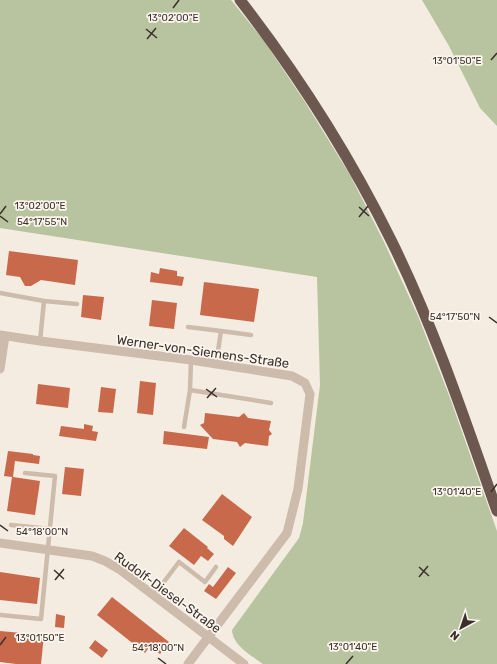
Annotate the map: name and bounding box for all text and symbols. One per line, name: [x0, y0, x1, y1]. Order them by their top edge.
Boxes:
text: 13°02'00"E: [147, 12, 199, 24]
text: 13°01'50"E: [432, 55, 482, 67]
text: 13°02'00"E: [14, 200, 66, 212]
text: 54°17'55"N: [17, 216, 67, 228]
text: 54°17'50"N: [430, 311, 480, 323]
street label: Werner-von-Siemens-Straße: [116, 332, 290, 371]
text: 13°01'40"E: [433, 486, 481, 498]
text: 54°18'00"N: [16, 526, 68, 538]
street label: Rudolf-Diesel-Straße: [111, 549, 224, 636]
north arrow: [441, 608, 481, 648]
text: N: [448, 628, 462, 643]
text: 13°01'50"E: [15, 632, 65, 644]
text: 13°01'40"E: [329, 641, 377, 653]
text: 54°18'00"N: [132, 642, 184, 654]

